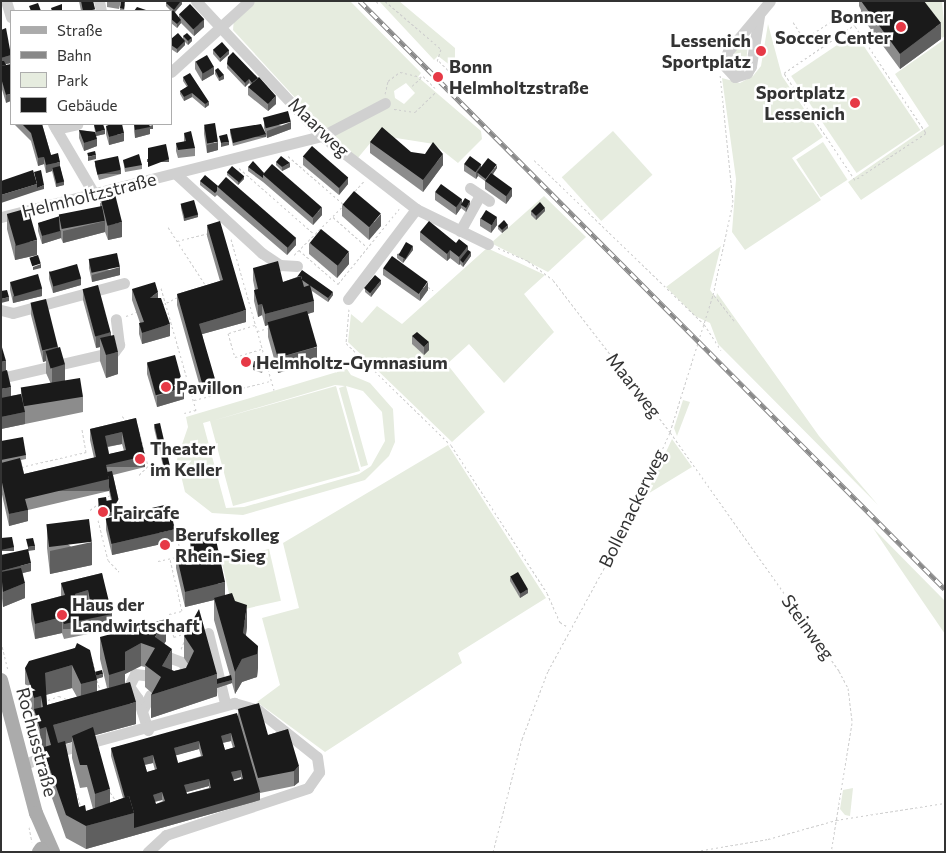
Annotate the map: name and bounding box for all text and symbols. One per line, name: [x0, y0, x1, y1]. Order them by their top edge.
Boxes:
place label: Bonner Soccer Center: [775, 6, 891, 48]
legend: [10, 10, 172, 125]
text: Straße: [57, 21, 103, 39]
marker: Bonner Soccer Center: [895, 21, 907, 33]
place label: Lessenich Sportplatz: [662, 30, 751, 72]
marker: Lessenich Sportplatz: [755, 45, 767, 57]
text: Bahn: [57, 46, 92, 64]
place label: Bonn Helmholtzstraße: [449, 56, 589, 98]
marker: Bonn Helmholtzstraße: [431, 70, 445, 84]
text: Park: [57, 71, 88, 89]
place label: Sportplatz Lessenich: [756, 82, 845, 125]
street label: Maarweg: [284, 93, 354, 161]
text: Gebäude: [57, 96, 118, 114]
marker: Sportplatz Lessenich: [849, 97, 861, 109]
street label: Helmholtzstraße: [20, 168, 158, 222]
street label: Maarweg: [602, 348, 666, 422]
place label: Helmholtz-Gymnasium: [256, 351, 448, 373]
marker: Helmholtz-Gymnasium: [240, 356, 252, 368]
place label: Pavillon: [176, 376, 243, 398]
marker: Pavillon: [160, 381, 172, 393]
place label: Theater im Keller: [150, 438, 222, 480]
street label: Bollenackerweg: [594, 445, 670, 571]
marker: Theater im Keller: [134, 453, 146, 465]
place label: Faircafe: [113, 501, 179, 523]
marker: Faircafe: [97, 506, 109, 518]
place label: Berufskolleg Rhein-Sieg: [175, 524, 280, 566]
marker: Berufskolleg Rhein-Sieg: [159, 539, 171, 551]
street label: Steinweg: [777, 590, 839, 664]
place label: Haus der Landwirtschaft: [72, 594, 200, 636]
marker: Haus der Landwirtschaft: [56, 609, 68, 621]
street label: Rochusstraße: [12, 685, 62, 799]

